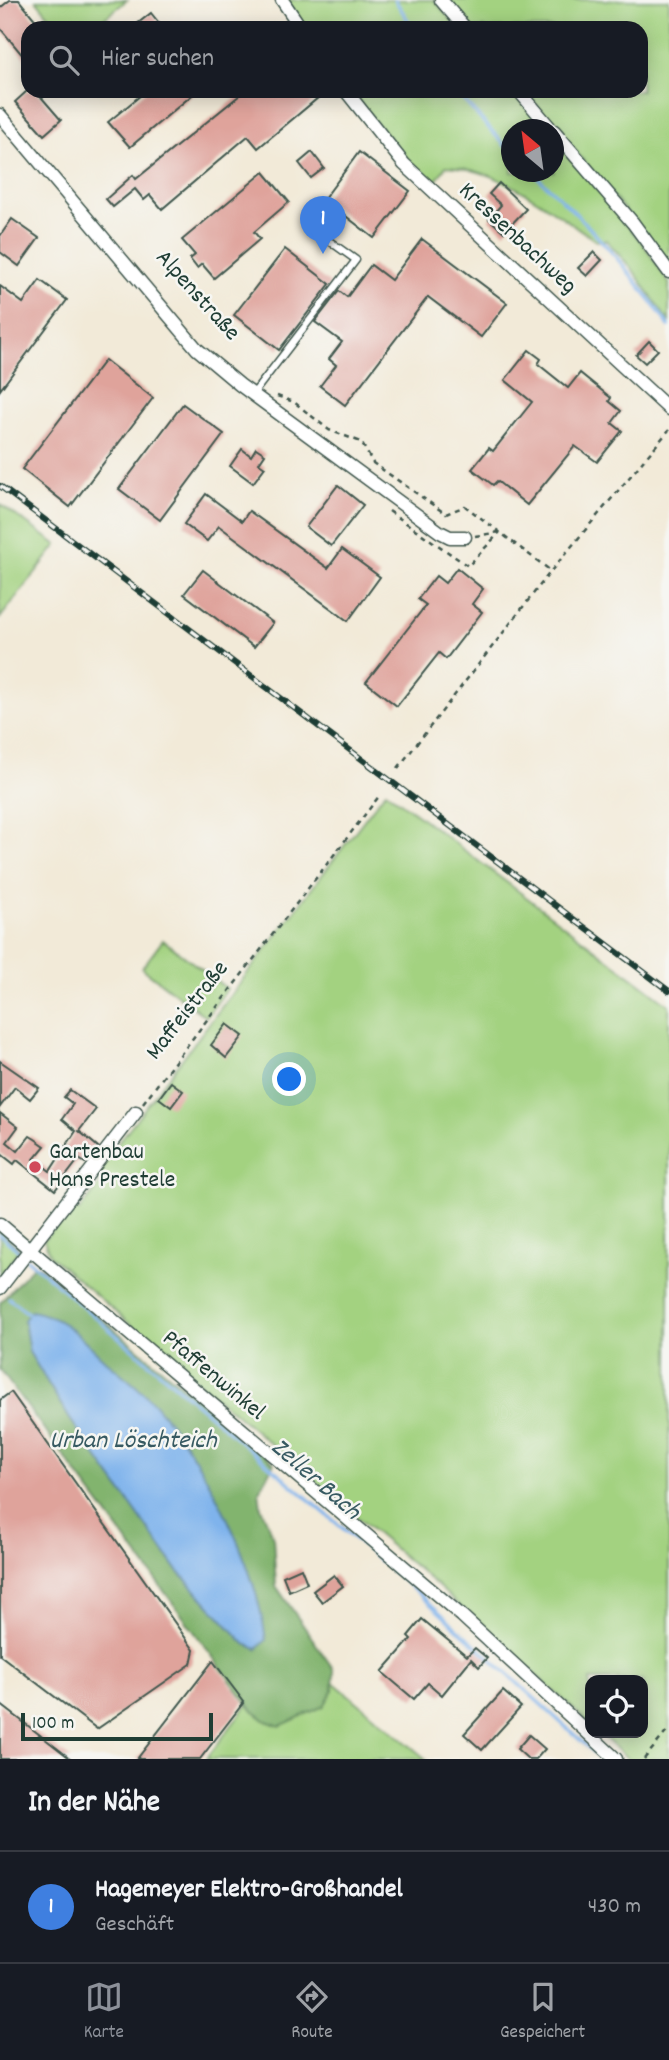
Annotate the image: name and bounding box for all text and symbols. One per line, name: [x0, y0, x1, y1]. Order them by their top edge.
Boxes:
search box: [21, 21, 648, 98]
icon: search: [45, 41, 83, 79]
text: Hier suchen: [101, 41, 214, 78]
north arrow: [501, 119, 564, 182]
street label: Kressenbachweg: [450, 175, 584, 303]
pin: 1: [300, 196, 346, 254]
street label: Alpenstraße: [147, 243, 247, 349]
street label: Maffeistraße: [138, 954, 238, 1068]
your location: [272, 1062, 306, 1096]
place label: Gartenbau Hans Prestele: [49, 1136, 175, 1198]
marker: Gartenbau Hans Prestele: [27, 1159, 43, 1175]
street label: Pfaffenwinkel: [154, 1323, 272, 1430]
water label: Urban Löschteich: [49, 1423, 218, 1460]
water label: Zeller Bach: [262, 1430, 369, 1530]
map controls: [585, 1675, 648, 1738]
button: locate: [585, 1675, 648, 1738]
scale bar: [21, 1710, 214, 1742]
text: 100 m: [32, 1711, 74, 1738]
text: In der Nähe: [28, 1783, 160, 1826]
text: Hagemeyer Elektro-Großhandel: [95, 1872, 403, 1909]
text: 1: [48, 1891, 54, 1924]
text: 430 m: [588, 1891, 641, 1924]
text: Geschäft: [95, 1909, 174, 1942]
tab: Karte: [84, 1978, 124, 2047]
tab: Route: [291, 1978, 333, 2047]
tab: Gespeichert: [500, 1978, 585, 2047]

